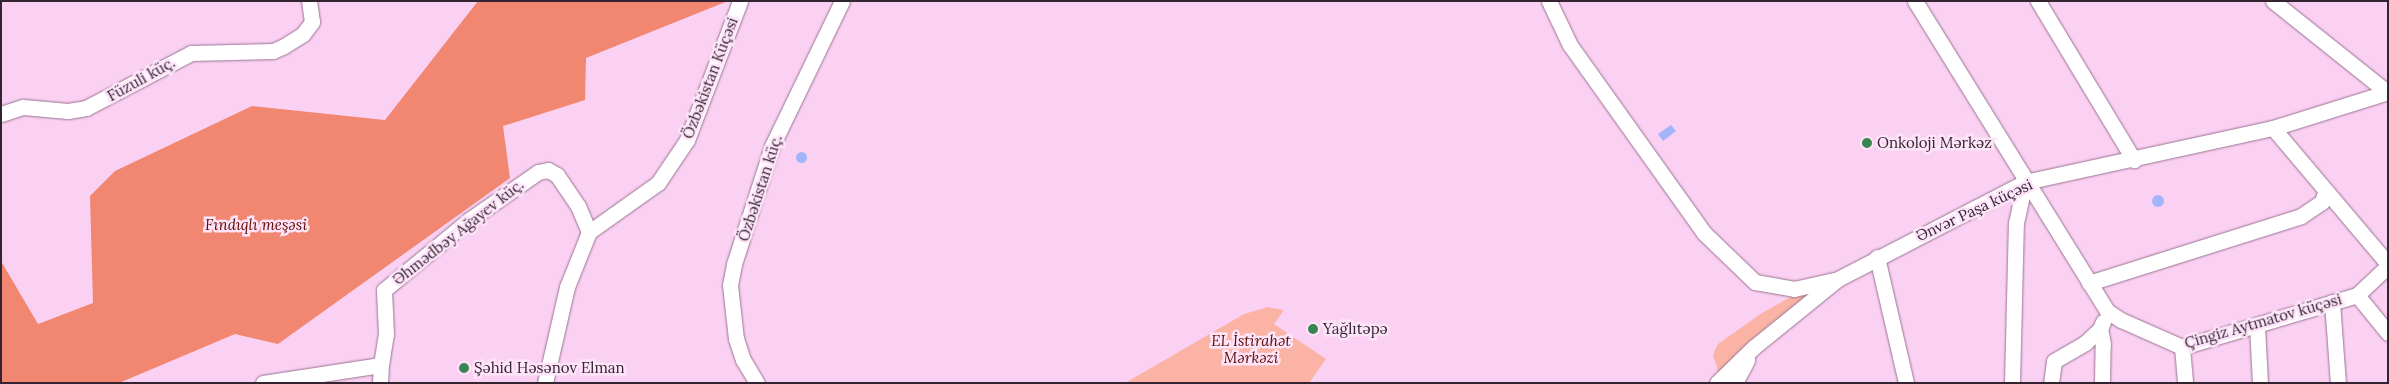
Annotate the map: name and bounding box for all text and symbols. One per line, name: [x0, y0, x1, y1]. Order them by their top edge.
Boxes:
street label: Özbəkistan Küçəsi: [679, 15, 741, 141]
street label: Füzuli küç.: [104, 53, 178, 105]
street label: Özbəkistan küç.: [734, 132, 786, 244]
place label: Onkoloji Mərkəz: [1877, 134, 1992, 152]
marker: Onkoloji Mərkəz: [1861, 137, 1873, 149]
street label: Əhmədbəy Ağayev küç.: [389, 175, 527, 289]
street label: Ənvər Paşa küçəsi: [1913, 175, 2035, 245]
park label: Fındıqlı meşəsi: [205, 216, 307, 234]
street label: Çingiz Aytmatov küçəsi: [2182, 290, 2344, 352]
place label: Yağlıtəpə: [1323, 320, 1388, 338]
marker: Yağlıtəpə: [1307, 323, 1319, 335]
park label: EL İstirahət Mərkəzi: [1211, 331, 1291, 366]
place label: Şəhid Həsənov Elman: [474, 359, 625, 377]
marker: Şəhid Həsənov Elman: [458, 362, 470, 374]

